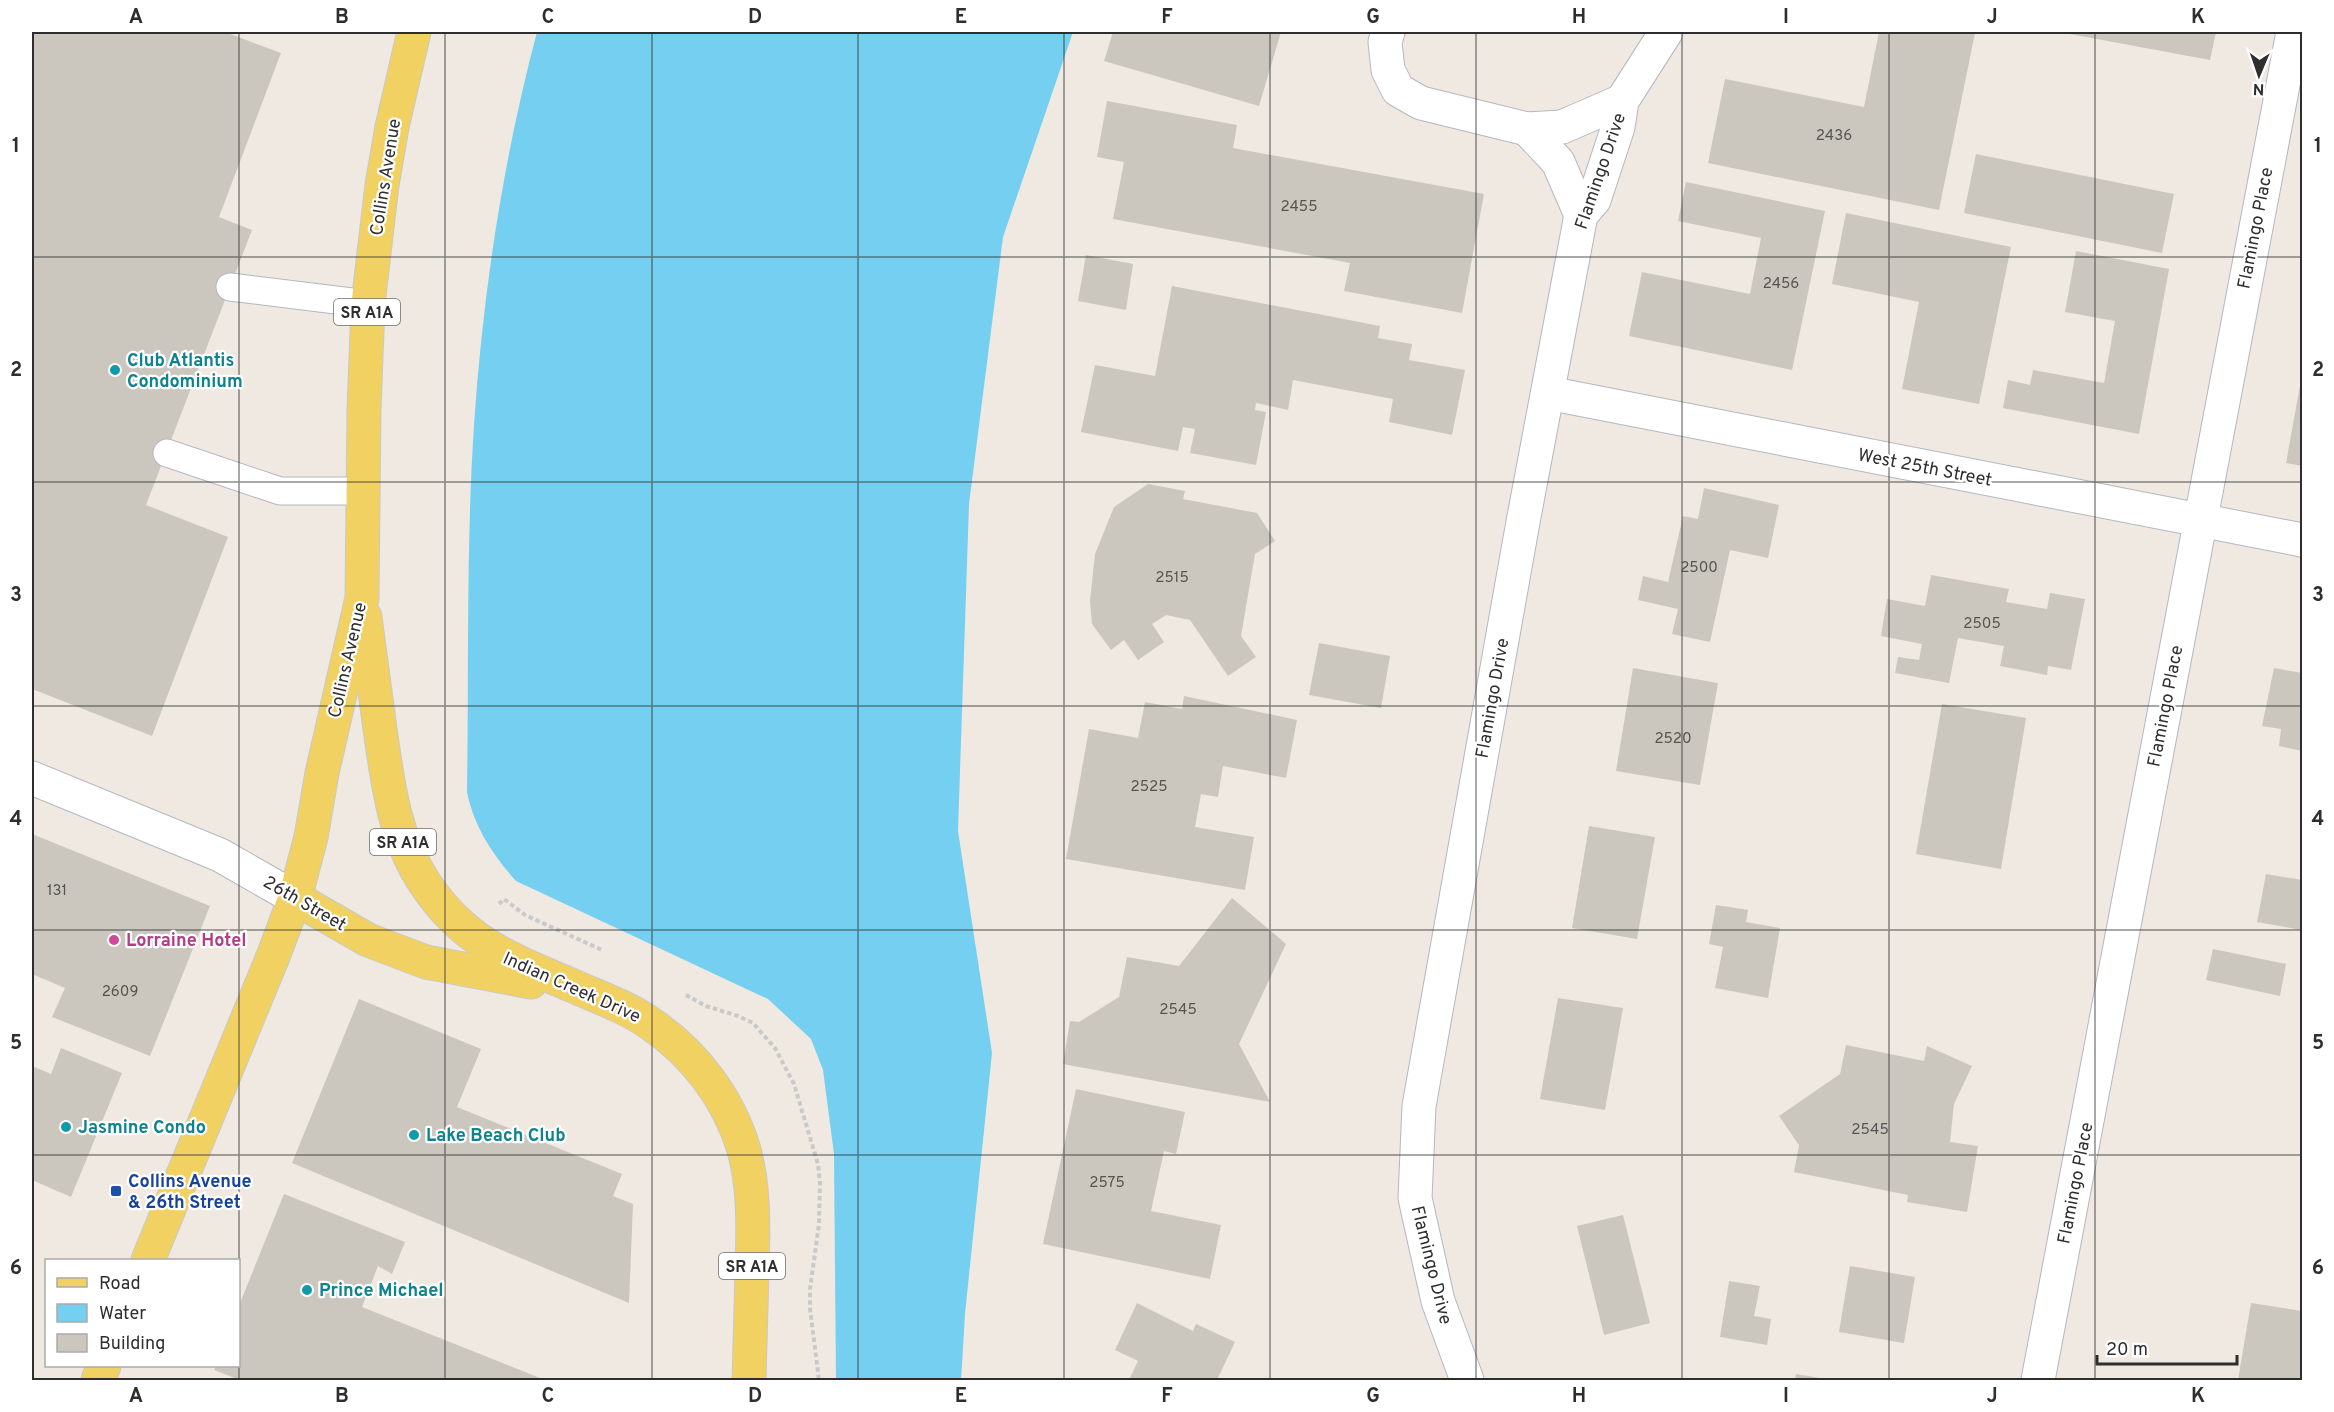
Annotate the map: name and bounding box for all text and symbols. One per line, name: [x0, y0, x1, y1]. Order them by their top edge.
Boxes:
text: A: [129, 5, 143, 31]
text: B: [335, 5, 349, 31]
text: C: [542, 5, 554, 31]
text: D: [748, 5, 762, 31]
text: E: [955, 5, 967, 31]
text: F: [1161, 5, 1173, 31]
text: G: [1366, 5, 1380, 31]
text: H: [1572, 5, 1586, 31]
text: I: [1783, 5, 1789, 31]
text: J: [1986, 5, 1998, 31]
text: K: [2191, 5, 2205, 31]
north arrow: [2229, 45, 2289, 105]
text: N: [2252, 78, 2265, 98]
street label: Flamingo Drive: [1571, 110, 1632, 233]
street label: Collins Avenue: [366, 117, 407, 237]
house number: 2436: [1816, 127, 1852, 146]
text: 1: [12, 134, 20, 160]
text: 1: [2314, 134, 2322, 160]
street label: Flamingo Place: [2233, 165, 2280, 291]
house number: 2455: [1281, 198, 1317, 217]
house number: 2456: [1763, 275, 1799, 294]
road number: SR A1A: [334, 299, 400, 325]
place label: Club Atlantis Condominium: [127, 350, 243, 394]
text: 2: [10, 358, 22, 384]
text: 2: [2312, 358, 2324, 384]
marker: Club Atlantis Condominium: [108, 363, 122, 377]
street label: West 25th Street: [1856, 444, 1994, 493]
house number: 2500: [1680, 559, 1718, 578]
house number: 2515: [1155, 569, 1189, 588]
text: 3: [10, 583, 22, 609]
text: 3: [2312, 583, 2324, 609]
street label: Collins Avenue: [324, 600, 373, 720]
house number: 2505: [1963, 615, 2001, 634]
street label: Flamingo Drive: [1472, 636, 1515, 760]
street label: Flamingo Place: [2143, 643, 2190, 769]
house number: 2520: [1654, 730, 1692, 749]
house number: 2525: [1131, 778, 1167, 797]
text: 4: [10, 807, 22, 833]
text: 4: [2312, 807, 2324, 833]
road number: SR A1A: [370, 829, 436, 855]
street label: 26th Street: [259, 871, 350, 937]
house number: 131: [47, 882, 67, 901]
place label: Lorraine Hotel: [126, 930, 246, 953]
marker: Lorraine Hotel: [107, 933, 121, 947]
street label: Indian Creek Drive: [499, 948, 644, 1029]
house number: 2609: [102, 983, 138, 1002]
house number: 2545: [1159, 1001, 1197, 1020]
text: 5: [10, 1031, 22, 1057]
text: 5: [2312, 1031, 2324, 1057]
place label: Jasmine Condo: [78, 1117, 206, 1140]
marker: Jasmine Condo: [59, 1120, 73, 1134]
street label: Flamingo Place: [2053, 1120, 2100, 1246]
house number: 2545: [1851, 1121, 1889, 1140]
place label: Lake Beach Club: [426, 1125, 566, 1148]
marker: Lake Beach Club: [407, 1128, 421, 1142]
place label: Collins Avenue & 26th Street: [128, 1171, 251, 1215]
house number: 2575: [1089, 1174, 1125, 1193]
marker: Collins Avenue & 26th Street: [109, 1184, 123, 1198]
street label: Flamingo Drive: [1405, 1204, 1456, 1327]
road number: SR A1A: [719, 1253, 785, 1279]
text: 6: [10, 1256, 22, 1282]
text: 6: [2312, 1256, 2324, 1282]
legend: [45, 1259, 240, 1367]
text: Road: [99, 1273, 141, 1296]
place label: Prince Michael: [319, 1280, 443, 1303]
marker: Prince Michael: [300, 1283, 314, 1297]
text: Water: [99, 1303, 146, 1326]
scale bar: [2097, 1328, 2236, 1366]
text: Building: [99, 1333, 165, 1356]
text: 20 m: [2106, 1339, 2148, 1362]
text: A: [129, 1384, 143, 1410]
text: B: [335, 1384, 349, 1410]
text: C: [542, 1384, 554, 1410]
text: D: [748, 1384, 762, 1410]
text: E: [955, 1384, 967, 1410]
text: F: [1161, 1384, 1173, 1410]
text: G: [1366, 1384, 1380, 1410]
text: H: [1572, 1384, 1586, 1410]
text: I: [1783, 1384, 1789, 1410]
text: J: [1986, 1384, 1998, 1410]
text: K: [2191, 1384, 2205, 1410]

